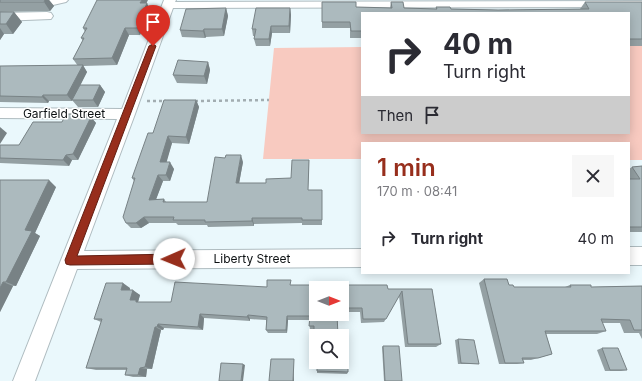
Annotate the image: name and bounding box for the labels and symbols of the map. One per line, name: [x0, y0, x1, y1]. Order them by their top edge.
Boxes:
pin: [136, 5, 170, 46]
street label: Garfield Street: [23, 106, 105, 121]
position arrow: [153, 238, 195, 280]
street label: Liberty Street: [214, 251, 291, 266]
north arrow: [309, 281, 349, 321]

